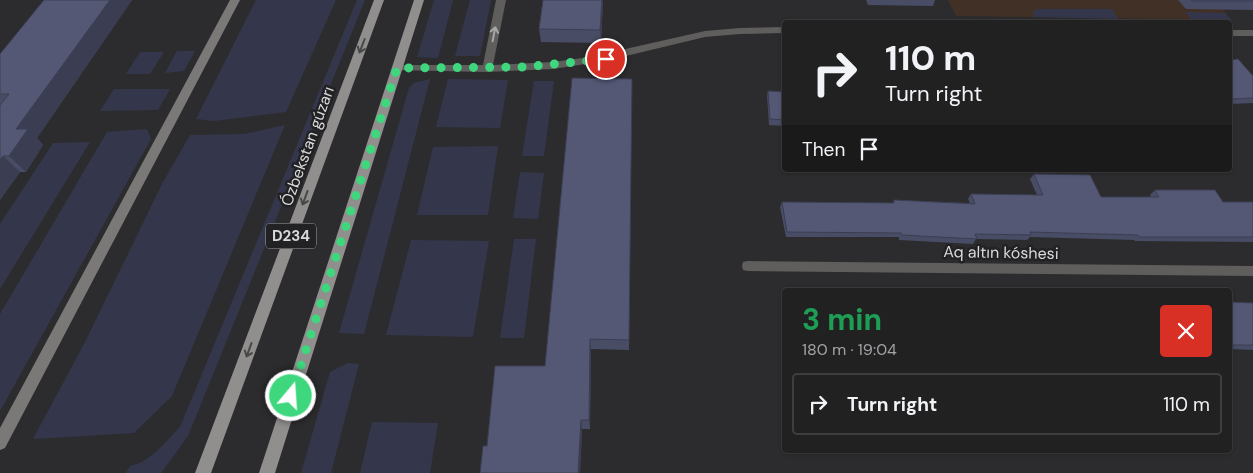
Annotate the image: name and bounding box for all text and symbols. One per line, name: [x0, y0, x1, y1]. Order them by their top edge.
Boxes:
one-way arrow: [490, 26, 499, 42]
text: 110 m: [885, 35, 976, 81]
one-way arrow: [357, 37, 366, 53]
pin: [585, 38, 627, 80]
icon: right: [802, 40, 867, 105]
icon: arrive: [592, 45, 620, 73]
text: Turn right: [885, 79, 982, 108]
street label: Ózbekstan gúzarı: [276, 83, 339, 209]
icon: arrive: [855, 135, 883, 163]
text: Then: [802, 137, 845, 162]
one-way arrow: [300, 190, 309, 205]
road number: D234: [266, 224, 316, 248]
street label: Aq altın kóshesi: [943, 241, 1059, 264]
text: 3 min: [802, 300, 882, 339]
button: close: [1160, 305, 1212, 357]
text: 180 m · 19:04: [802, 339, 897, 360]
one-way arrow: [243, 342, 253, 357]
position arrow: [264, 369, 316, 421]
icon: right: [804, 390, 832, 418]
text: Turn right: [847, 392, 937, 417]
text: 110 m: [1163, 392, 1210, 417]

